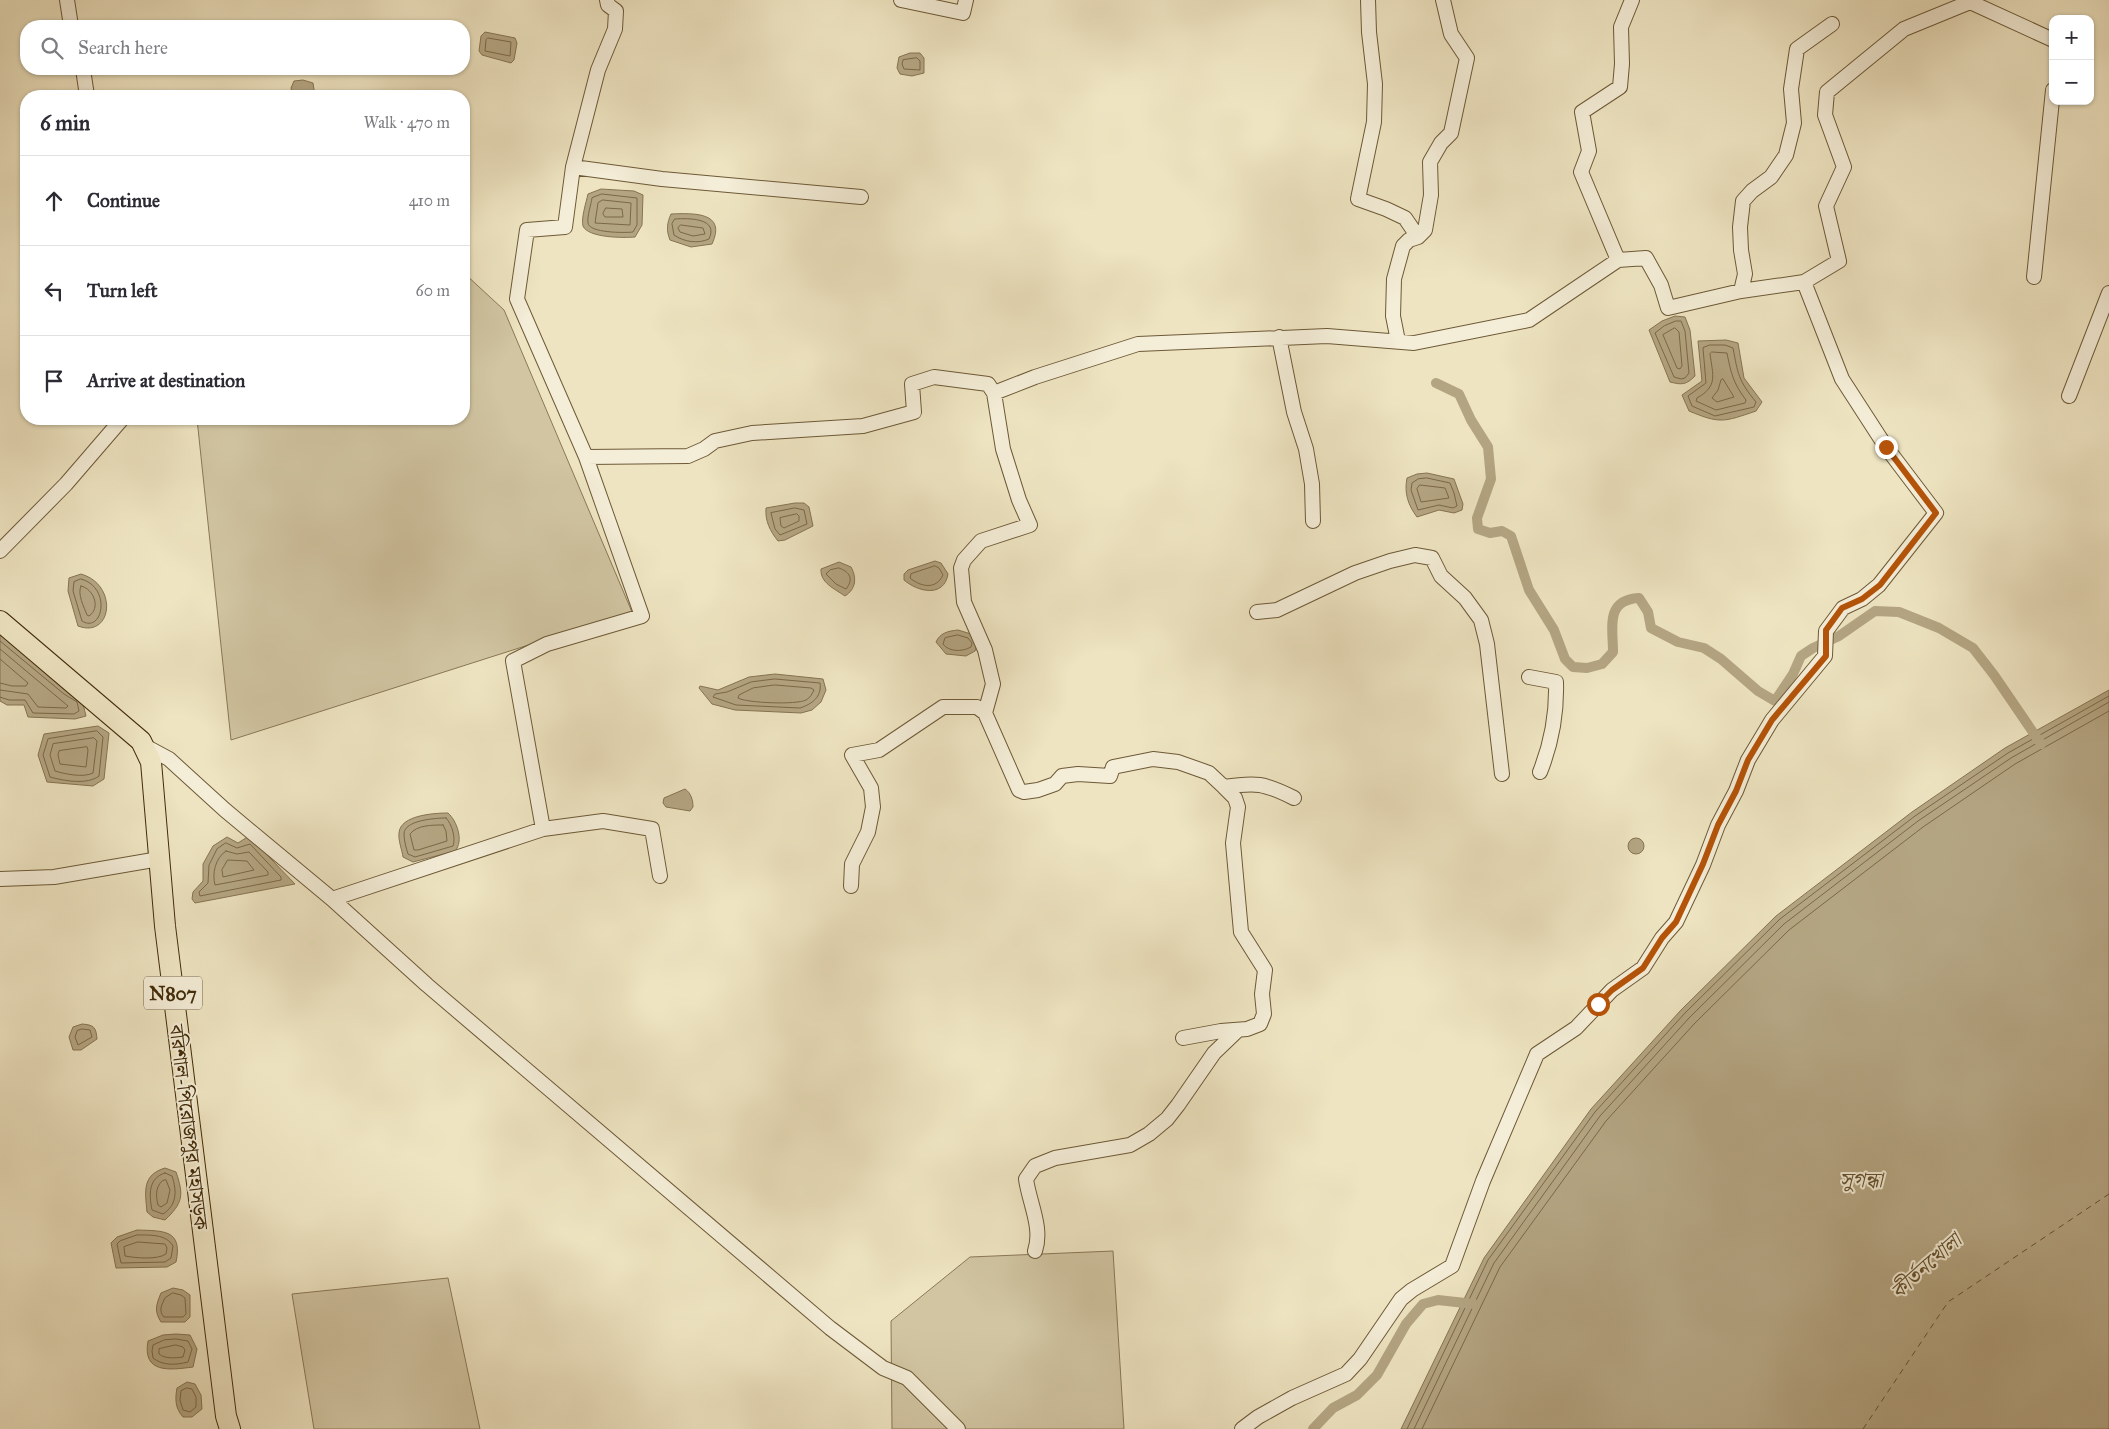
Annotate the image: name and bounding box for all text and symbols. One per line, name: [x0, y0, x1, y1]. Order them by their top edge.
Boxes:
map controls: [2049, 15, 2094, 105]
button: +: [2049, 15, 2094, 60]
search box: [20, 20, 470, 75]
icon: search: [38, 34, 66, 62]
text: Search here: [78, 36, 168, 59]
button: −: [2049, 60, 2094, 105]
text: 6 min: [40, 110, 90, 136]
text: Walk · 470 m: [364, 113, 450, 132]
icon: ahead: [40, 187, 68, 215]
text: Continue: [87, 189, 160, 212]
text: 410 m: [409, 191, 450, 210]
icon: left: [40, 277, 68, 305]
text: Turn left: [87, 279, 157, 302]
text: 60 m: [416, 281, 450, 300]
icon: arrive: [40, 367, 68, 395]
text: Arrive at destination: [87, 369, 245, 392]
route end: [1875, 436, 1898, 459]
road number: N807: [144, 976, 202, 1010]
route start: [1587, 993, 1610, 1016]
street label: বরিশাল-পিরোজপুর মহাসড়ক: [163, 1022, 214, 1232]
water label: সুগন্ধা: [1840, 1167, 1885, 1193]
water label: কীর্তনখোলা: [1885, 1226, 1969, 1304]

